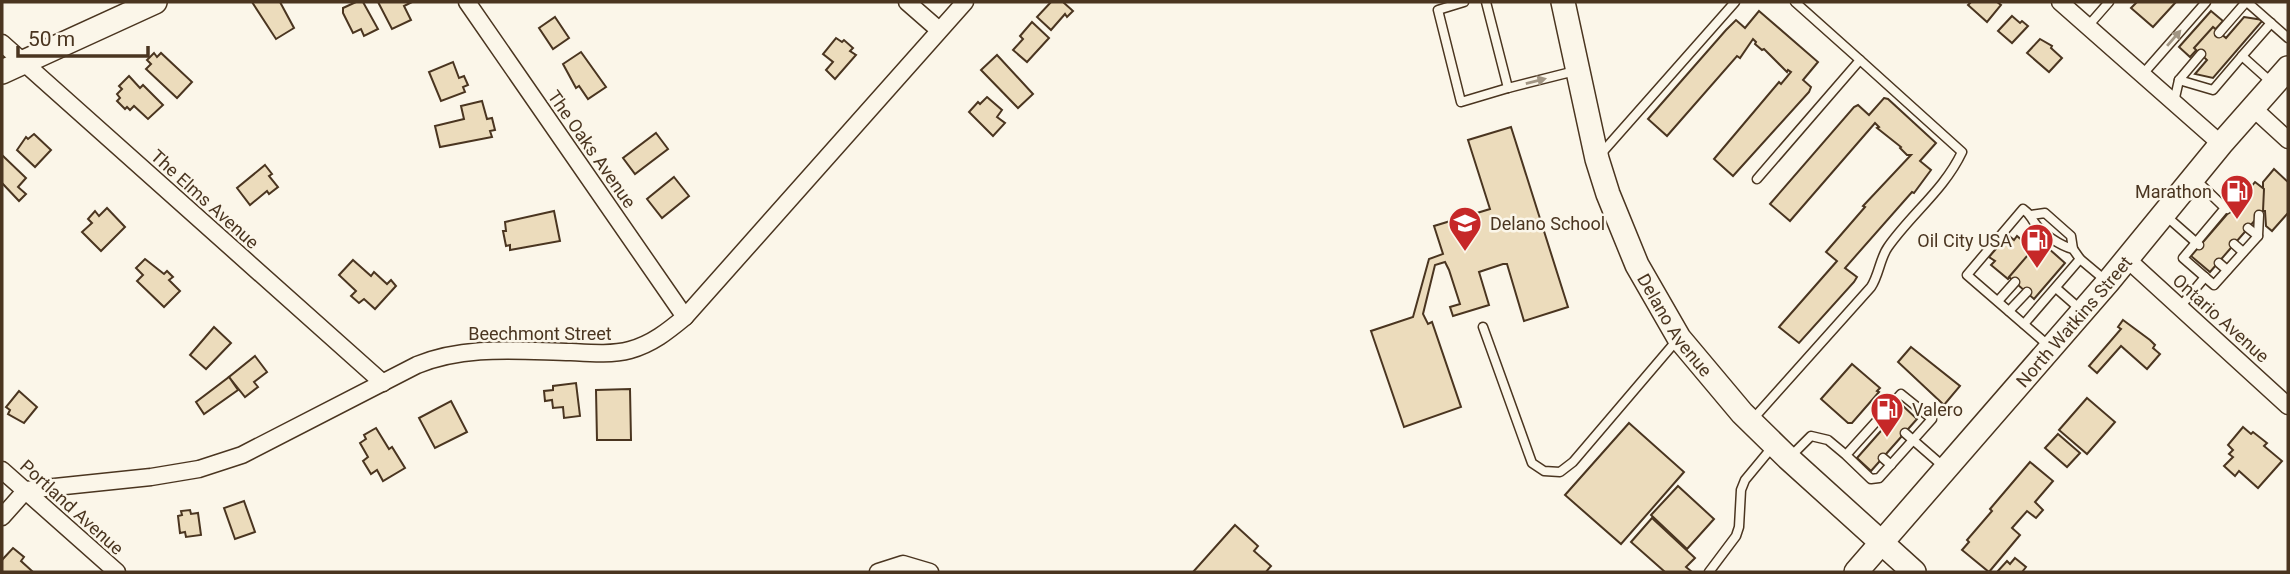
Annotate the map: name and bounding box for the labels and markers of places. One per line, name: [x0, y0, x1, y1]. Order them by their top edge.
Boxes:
fuel station icon: Marathon: [2218, 172, 2256, 221]
place label: Marathon: [2135, 181, 2212, 202]
school or university icon: Delano School: [1446, 204, 1484, 253]
place label: Delano School: [1490, 213, 1605, 234]
fuel station icon: Oil City USA: [2018, 221, 2056, 270]
place label: Oil City USA: [1917, 230, 2012, 251]
fuel station icon: Valero: [1868, 390, 1906, 439]
place label: Valero: [1912, 399, 1963, 420]

